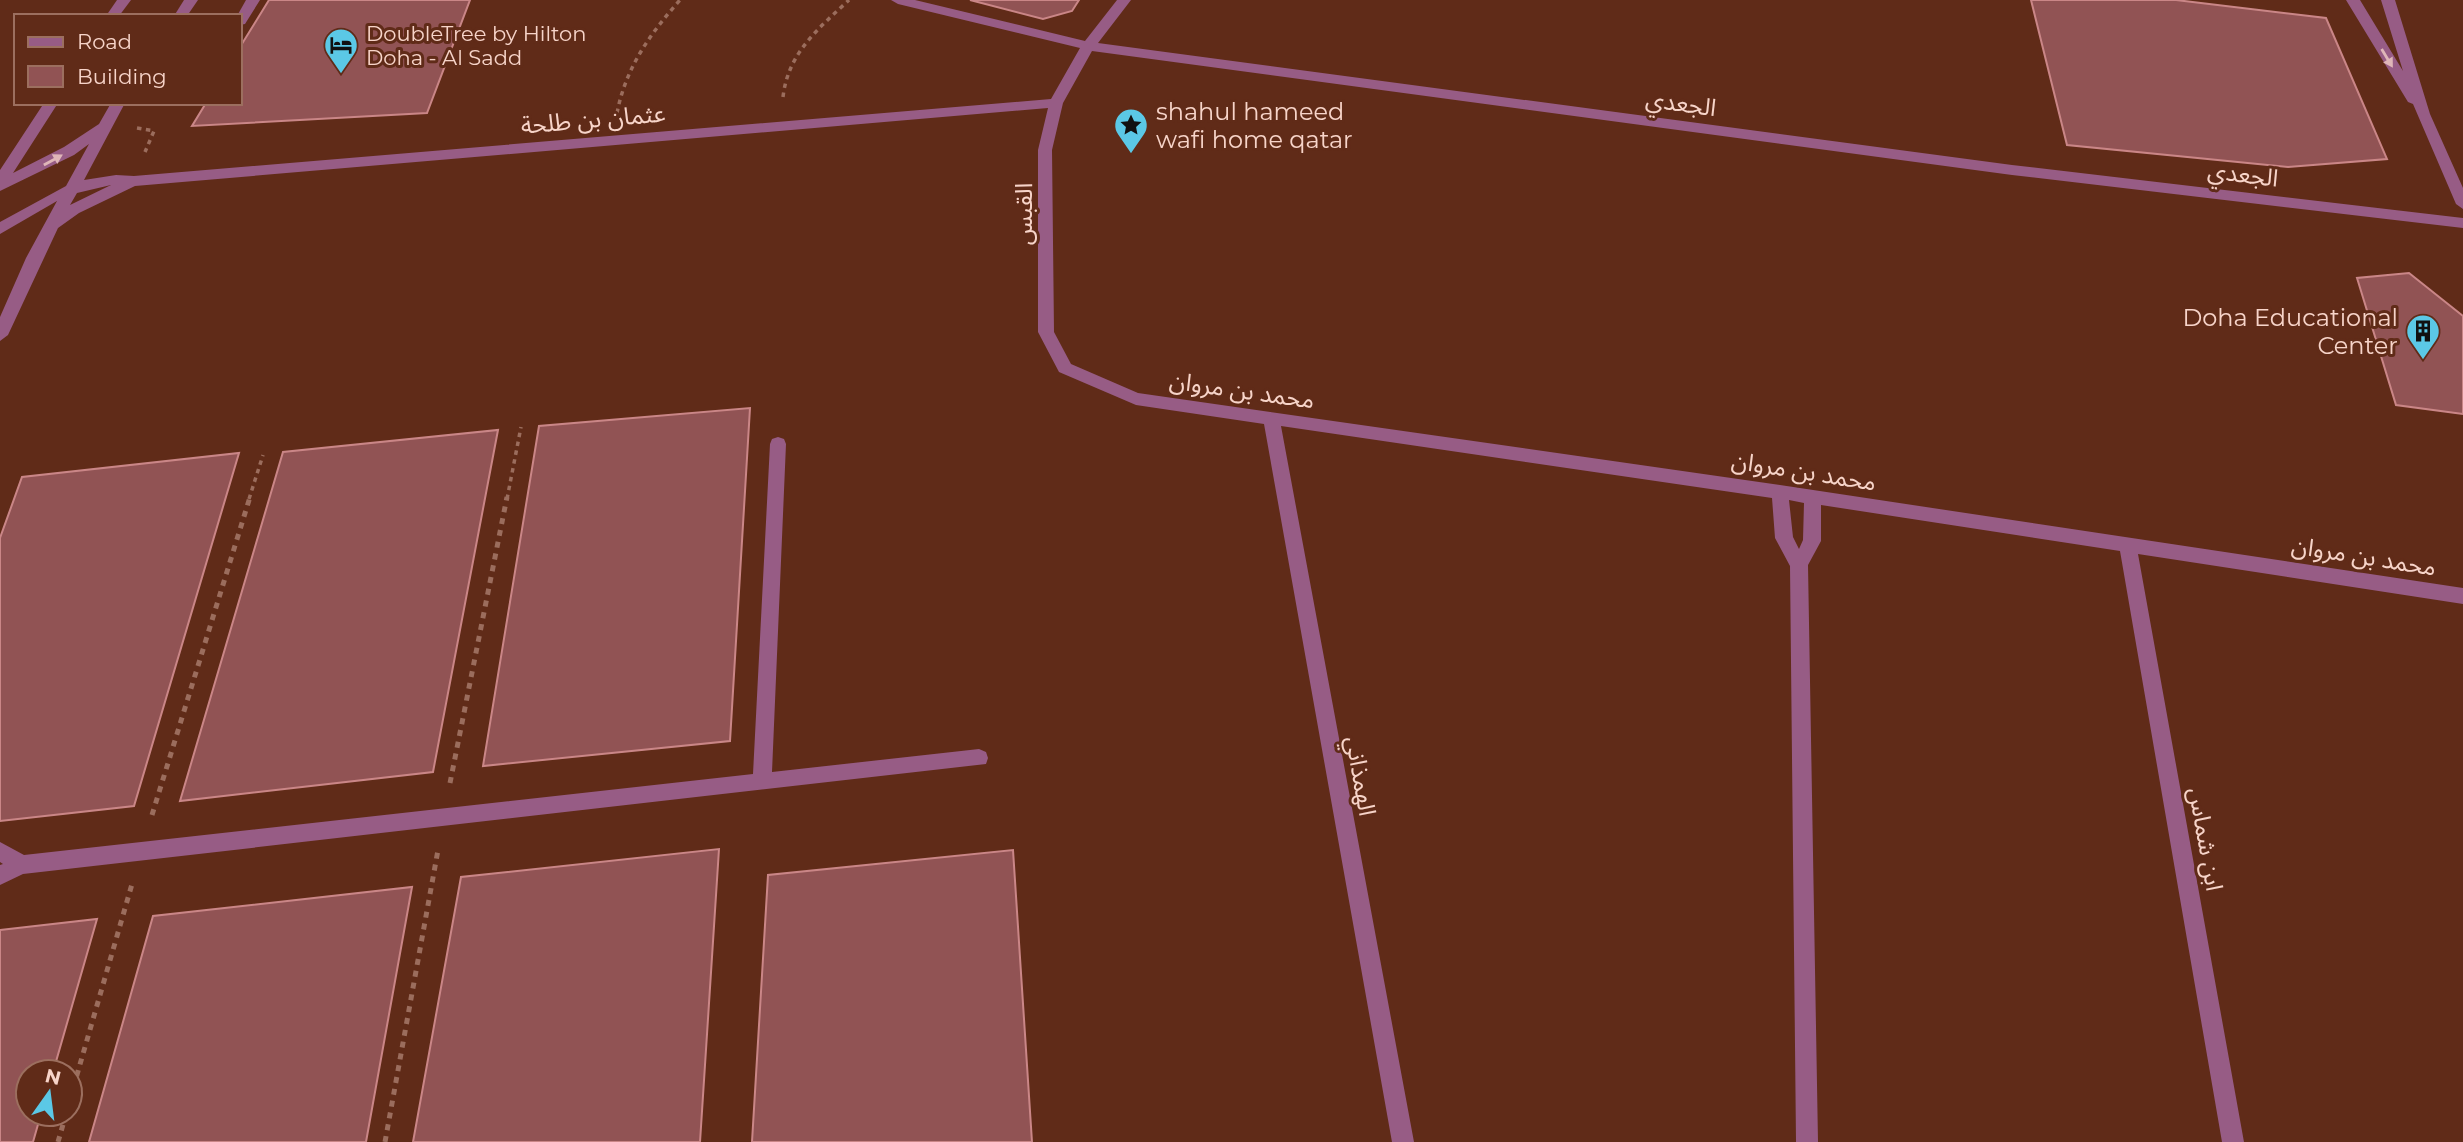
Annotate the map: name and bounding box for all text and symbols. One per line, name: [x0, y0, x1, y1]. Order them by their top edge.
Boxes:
legend: [14, 14, 242, 105]
place label: DoubleTree by Hilton Doha - Al Sadd: [366, 21, 586, 70]
hotel icon: DoubleTree by Hilton Doha - Al Sadd: [322, 26, 360, 75]
text: Road: [77, 29, 132, 54]
one-way arrow: [2381, 48, 2393, 67]
text: Building: [77, 64, 167, 89]
street label: الجعدي: [1643, 84, 1718, 127]
place label: shahul hameed wafi home qatar: [1156, 97, 1353, 154]
street label: عثمان بن طلحة: [519, 98, 667, 140]
place icon: shahul hameed wafi home qatar: [1112, 106, 1150, 155]
one-way arrow: [43, 154, 63, 166]
street label: الجعدي: [2206, 155, 2280, 197]
street label: القبس: [1009, 183, 1038, 245]
place label: Doha Educational Center: [2182, 303, 2398, 360]
building icon: Doha Educational Center: [2404, 312, 2442, 361]
street label: محمد بن مروان: [1168, 365, 1316, 415]
street label: محمد بن مروان: [1730, 445, 1878, 497]
street label: محمد بن مروان: [2290, 530, 2438, 582]
street label: الهمذاني: [1335, 734, 1382, 819]
street label: ابن شماس: [2183, 785, 2229, 893]
north arrow: [14, 1058, 84, 1128]
text: N: [43, 1064, 63, 1090]

